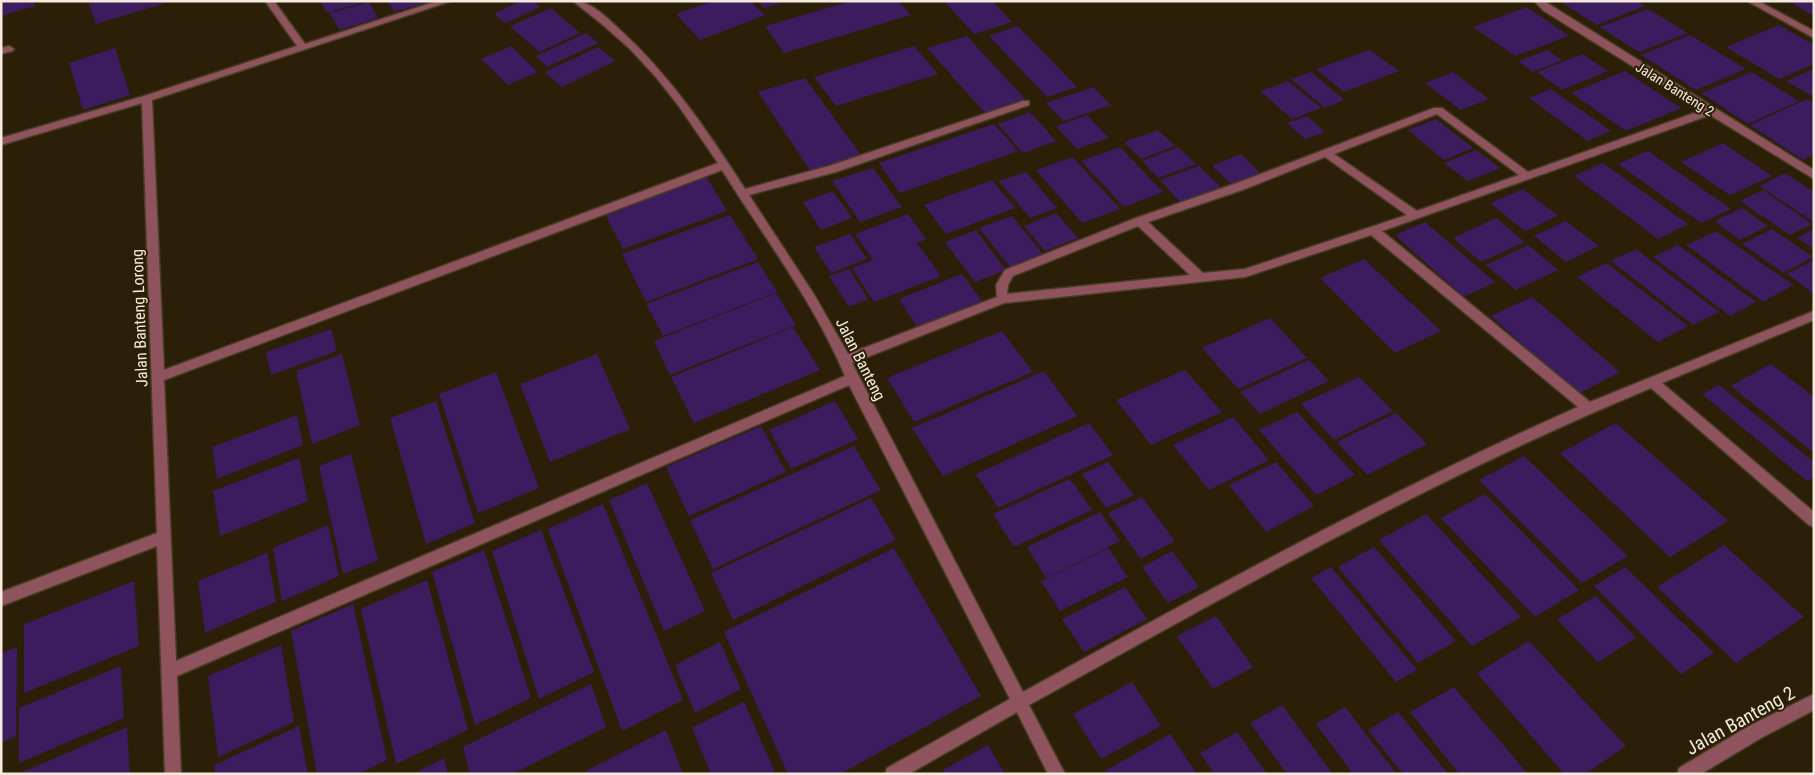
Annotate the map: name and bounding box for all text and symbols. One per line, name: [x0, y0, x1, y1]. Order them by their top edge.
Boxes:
street label: Jalan Banteng 2: [1633, 59, 1717, 119]
street label: Jalan Banteng Lorong: [128, 249, 151, 387]
street label: Jalan Banteng: [832, 315, 889, 404]
street label: Jalan Banteng 2: [1682, 681, 1799, 760]

